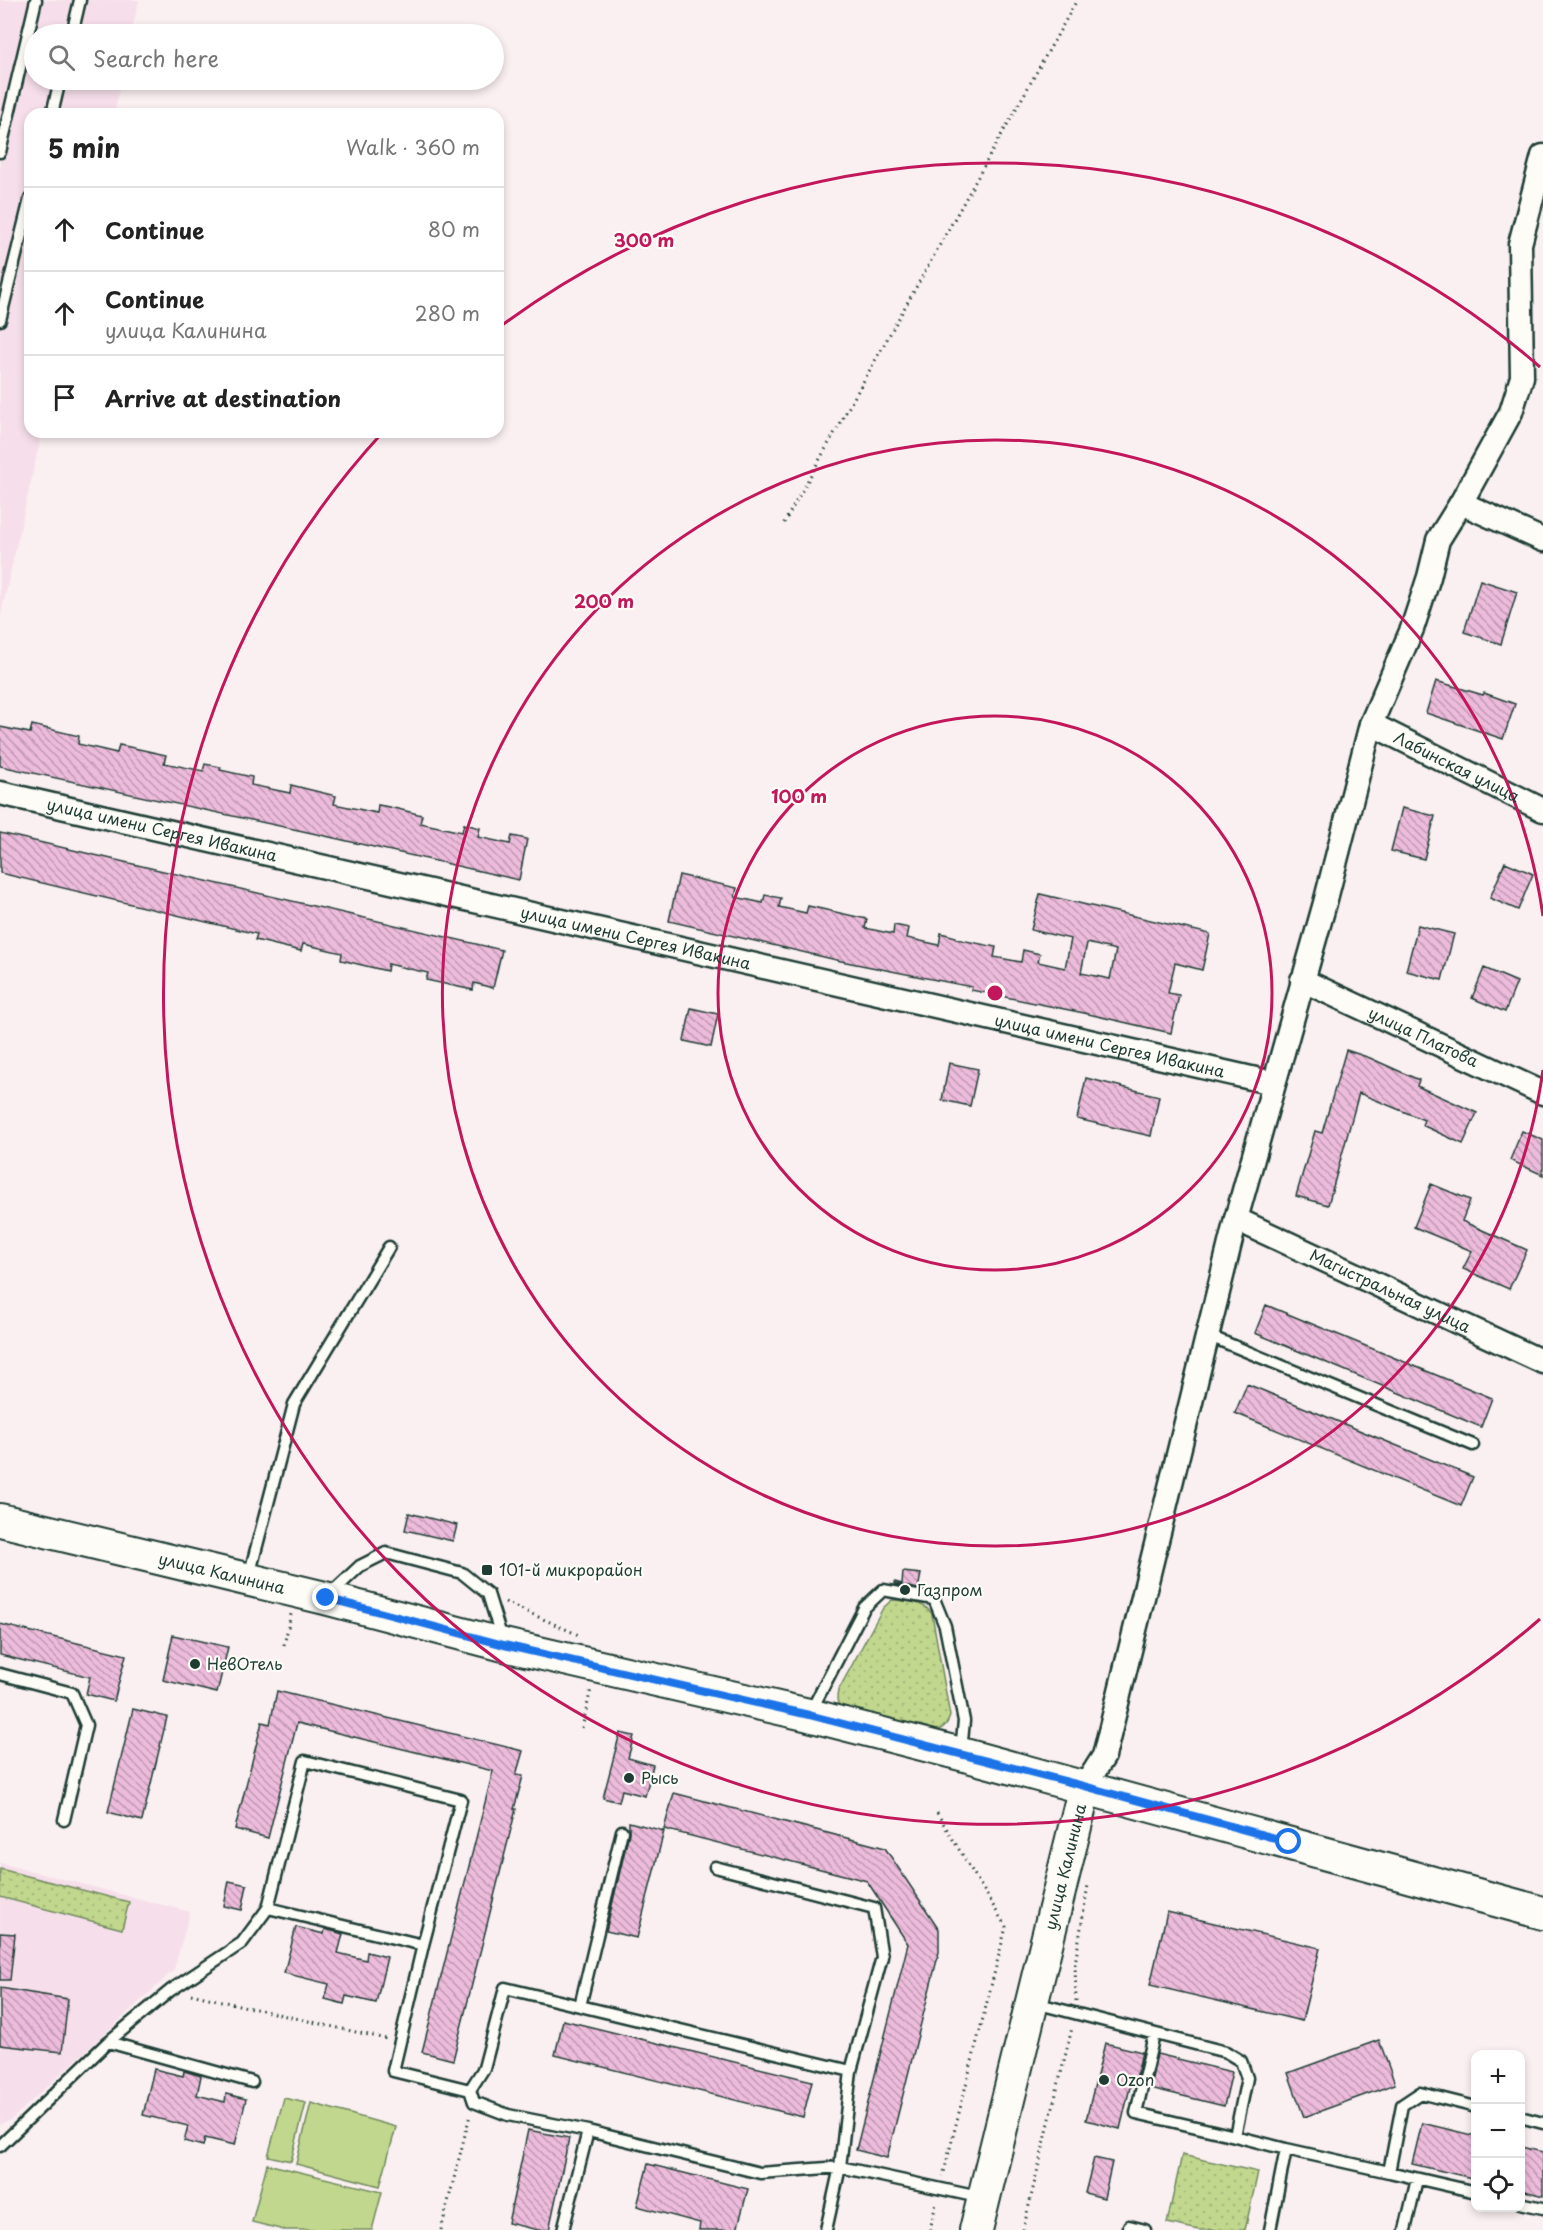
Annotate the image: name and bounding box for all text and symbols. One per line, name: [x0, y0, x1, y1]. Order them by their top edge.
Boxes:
search box: [24, 24, 504, 90]
icon: search: [45, 41, 78, 74]
text: Search here: [93, 41, 219, 74]
text: 5 min: [48, 128, 120, 167]
text: Walk · 360 m: [346, 132, 480, 162]
icon: ahead: [48, 213, 81, 246]
text: Continue: [105, 213, 204, 246]
text: 80 m: [428, 214, 480, 244]
text: 300 m: [614, 226, 674, 253]
text: Continue: [105, 282, 204, 315]
icon: ahead: [48, 297, 81, 330]
text: 280 m: [415, 298, 480, 328]
text: улица Калинина: [105, 315, 267, 345]
icon: arrive: [48, 381, 81, 414]
text: Arrive at destination: [105, 381, 341, 414]
text: 200 m: [574, 587, 634, 614]
street label: Лабинская улица: [1390, 725, 1524, 808]
text: 100 m: [771, 782, 827, 809]
street label: улица имени Сергея Ивакина: [45, 791, 280, 867]
street label: улица имени Сергея Ивакина: [518, 899, 753, 975]
centre of rings: [985, 983, 1005, 1003]
street label: улица Платова: [1365, 1000, 1483, 1072]
street label: улица имени Сергея Ивакина: [992, 1007, 1227, 1083]
street label: Магистральная улица: [1306, 1242, 1475, 1338]
street label: улица Калинина: [156, 1545, 288, 1599]
place label: 101-й микрорайон: [499, 1557, 643, 1581]
marker: 101-й микрорайон: [480, 1563, 494, 1577]
place label: Газпром: [917, 1577, 983, 1601]
marker: Газпром: [898, 1583, 912, 1597]
route end: [312, 1584, 338, 1610]
place label: НевОтель: [207, 1651, 282, 1675]
marker: НевОтель: [188, 1657, 202, 1671]
place label: Рысь: [641, 1765, 679, 1789]
marker: Рысь: [622, 1771, 636, 1785]
street label: улица Калинина: [1037, 1801, 1091, 1932]
route start: [1275, 1828, 1301, 1854]
map controls: [1471, 2050, 1525, 2212]
button: +: [1471, 2050, 1525, 2104]
place label: Ozon: [1116, 2067, 1154, 2091]
marker: Ozon: [1097, 2073, 1111, 2087]
button: −: [1471, 2104, 1525, 2158]
button: locate: [1471, 2158, 1525, 2212]

